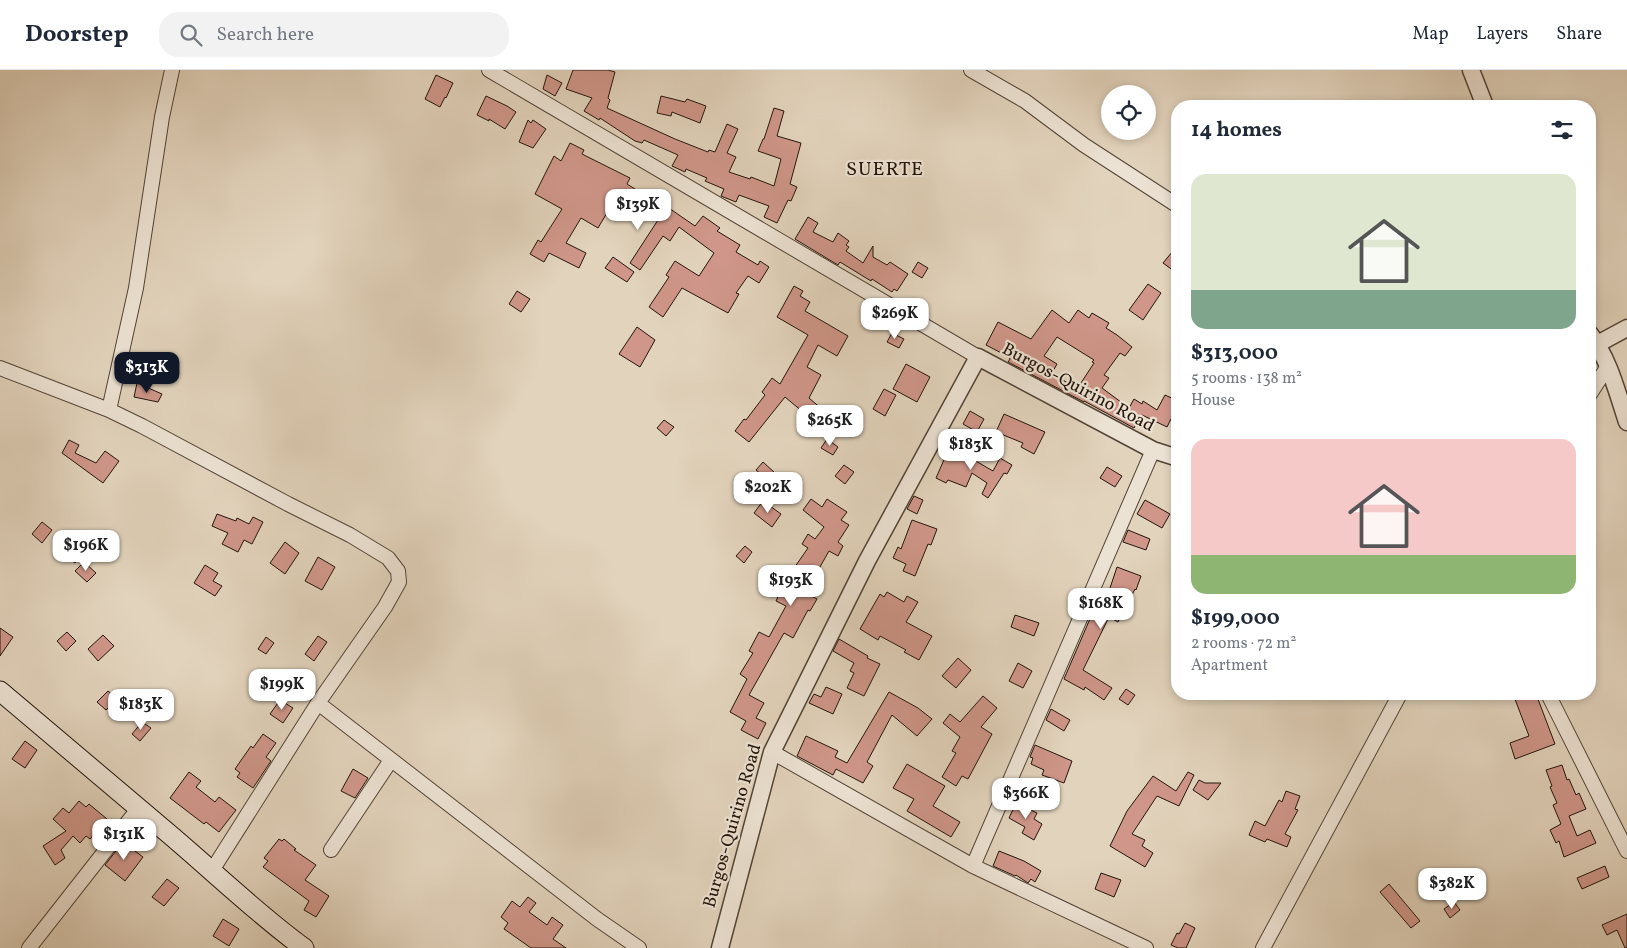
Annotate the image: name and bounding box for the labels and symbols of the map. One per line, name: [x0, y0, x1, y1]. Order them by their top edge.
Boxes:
district label: SUERTE: [846, 156, 924, 184]
pin: $139K: [603, 189, 673, 231]
pin: $269K: [860, 298, 930, 340]
street label: Burgos-Quirino Road: [997, 337, 1159, 439]
pin: $313K: [112, 352, 182, 394]
pin: $265K: [795, 404, 865, 447]
pin: $183K: [936, 428, 1006, 471]
pin: $202K: [733, 472, 803, 514]
pin: $196K: [51, 530, 121, 572]
pin: $193K: [756, 564, 826, 607]
pin: $168K: [1066, 588, 1136, 630]
pin: $199K: [247, 668, 317, 711]
pin: $183K: [106, 688, 176, 731]
street label: Burgos-Quirino Road: [698, 741, 768, 911]
pin: $366K: [991, 778, 1061, 820]
pin: $131K: [89, 818, 159, 861]
pin: $382K: [1417, 868, 1487, 910]

